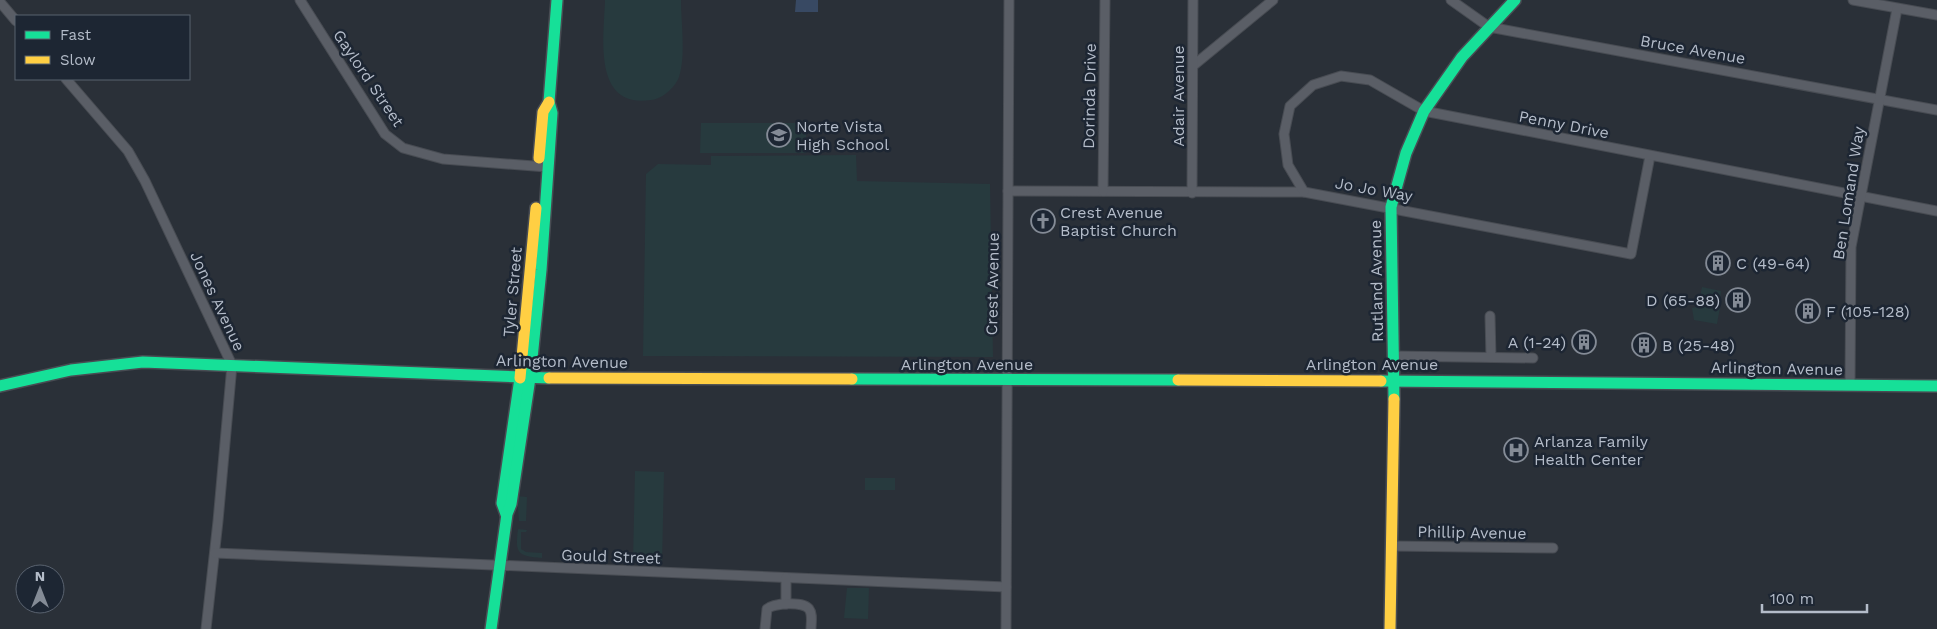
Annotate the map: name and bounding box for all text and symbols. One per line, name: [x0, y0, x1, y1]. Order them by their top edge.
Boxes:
legend: [15, 15, 190, 80]
text: Fast: [60, 26, 92, 44]
street label: Gaylord Street: [329, 26, 408, 131]
street label: Bruce Avenue: [1639, 31, 1747, 68]
street label: Dorinda Drive: [1079, 43, 1100, 149]
street label: Adair Avenue: [1169, 45, 1188, 147]
text: Slow: [60, 51, 96, 69]
street label: Penny Drive: [1517, 106, 1611, 143]
place label: Norte Vista High School: [796, 117, 889, 154]
school or university icon: Norte Vista High School: [766, 122, 792, 148]
street label: Ben Lomand Way: [1829, 124, 1869, 261]
street label: Jo Jo Way: [1333, 173, 1415, 206]
place label: Crest Avenue Baptist Church: [1060, 203, 1177, 240]
church icon: Crest Avenue Baptist Church: [1030, 208, 1056, 234]
street label: Rutland Avenue: [1366, 220, 1387, 342]
street label: Crest Avenue: [982, 232, 1003, 336]
street label: Tyler Street: [499, 246, 526, 338]
street label: Jones Avenue: [186, 248, 249, 354]
building icon: C (49-64): [1705, 250, 1731, 276]
place label: C (49-64): [1736, 254, 1810, 273]
building icon: D (65-88): [1725, 287, 1751, 313]
place label: D (65-88): [1646, 291, 1720, 310]
building icon: F (105-128): [1795, 298, 1821, 324]
place label: F (105-128): [1826, 302, 1910, 321]
building icon: A (1-24): [1571, 329, 1597, 355]
building icon: B (25-48): [1631, 332, 1657, 358]
place label: A (1-24): [1508, 333, 1566, 352]
place label: B (25-48): [1662, 336, 1735, 355]
street label: Arlington Avenue: [496, 351, 628, 372]
street label: Arlington Avenue: [901, 355, 1033, 374]
street label: Arlington Avenue: [1306, 355, 1438, 374]
street label: Arlington Avenue: [1711, 358, 1843, 379]
place label: Arlanza Family Health Center: [1534, 432, 1649, 469]
hospital icon: Arlanza Family Health Center: [1503, 437, 1529, 463]
street label: Phillip Avenue: [1417, 522, 1527, 543]
street label: Gould Street: [561, 545, 661, 568]
north arrow: [15, 564, 65, 614]
text: N: [35, 568, 45, 584]
scale bar: [1762, 582, 1867, 614]
text: 100 m: [1770, 590, 1814, 608]

